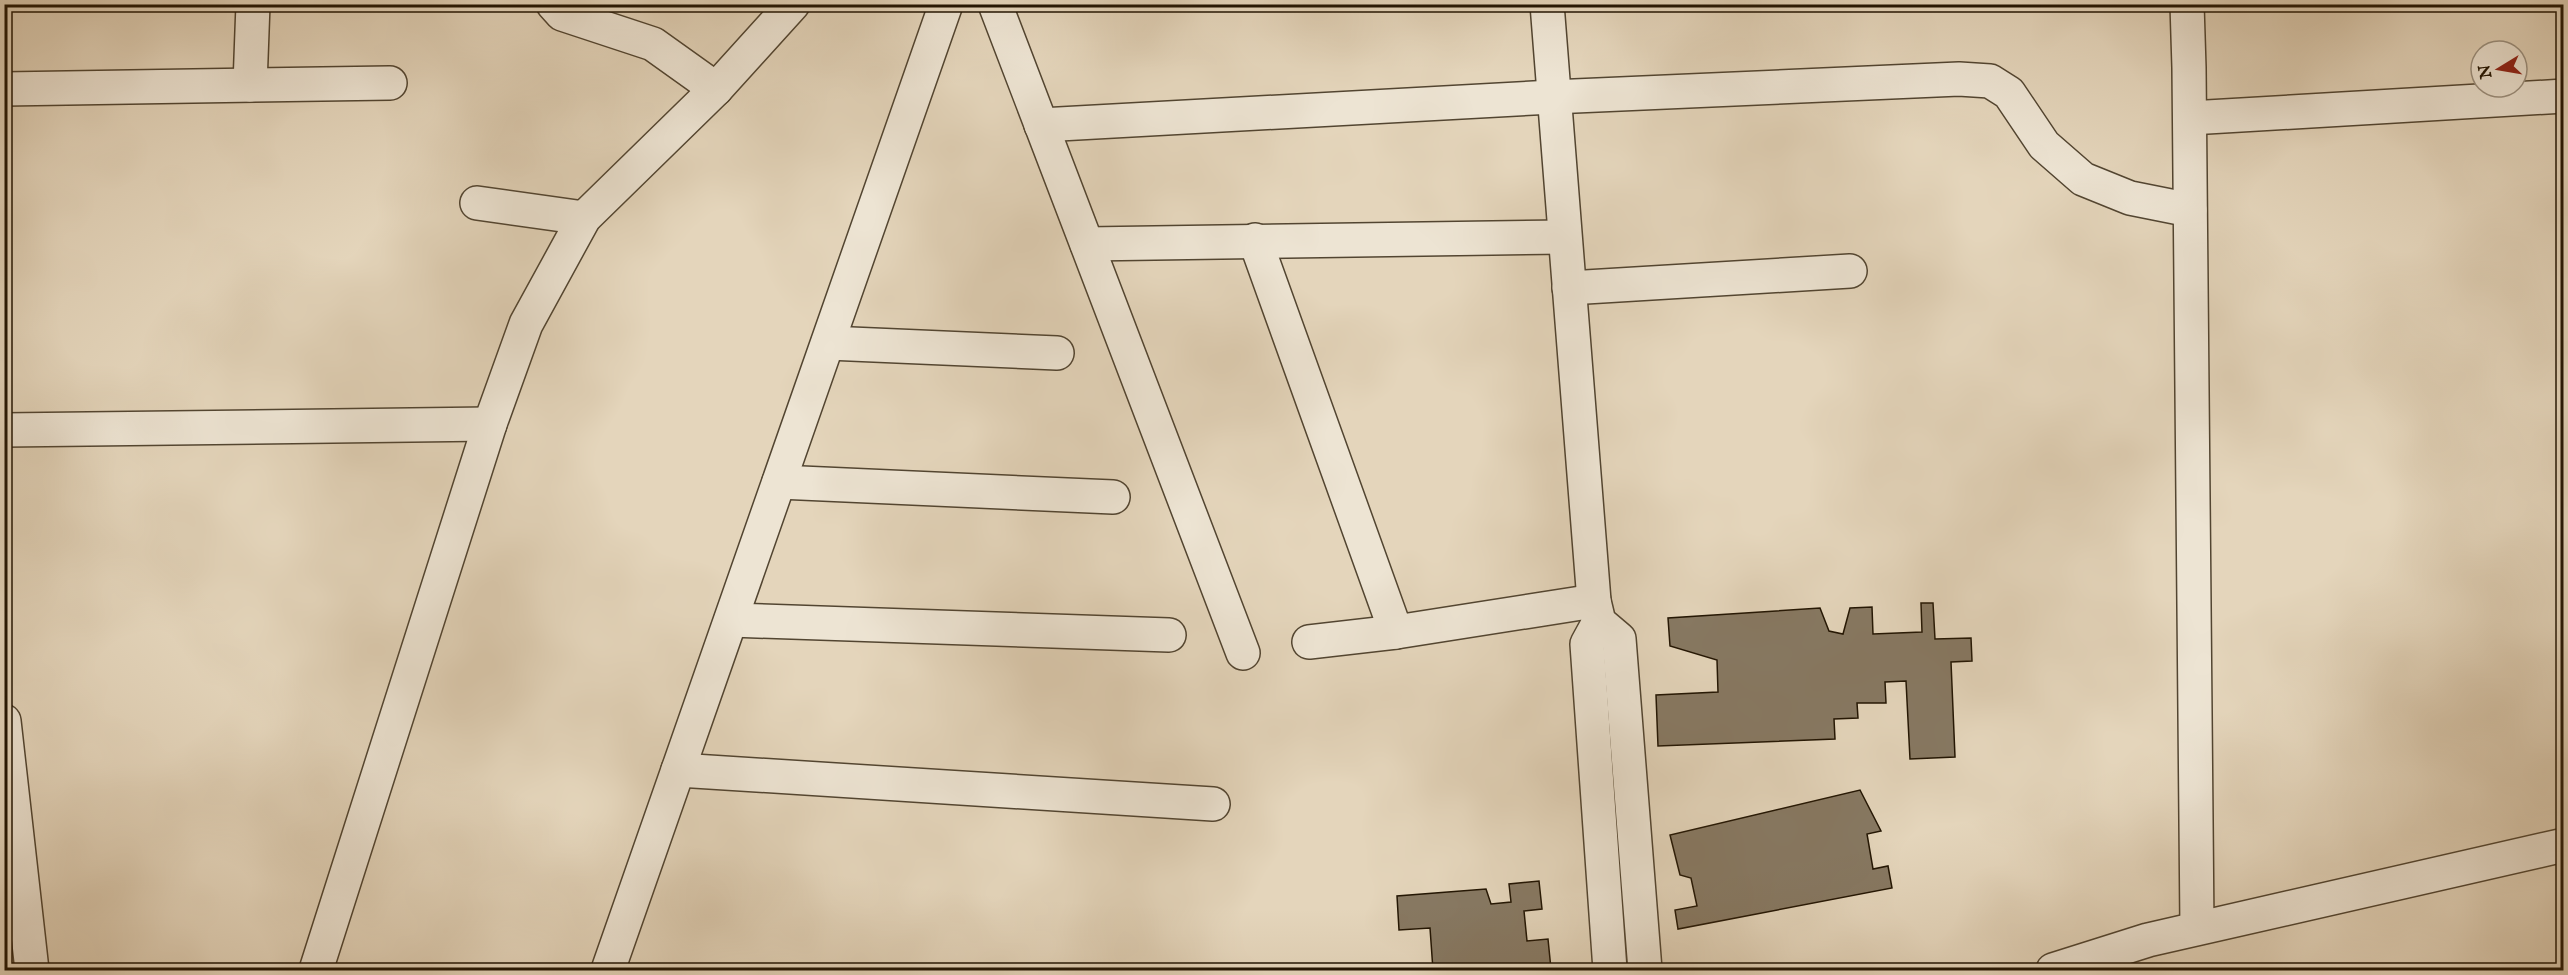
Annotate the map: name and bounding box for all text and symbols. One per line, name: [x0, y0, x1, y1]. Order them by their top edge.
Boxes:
north arrow: [2469, 39, 2529, 99]
text: N: [2475, 63, 2498, 81]

